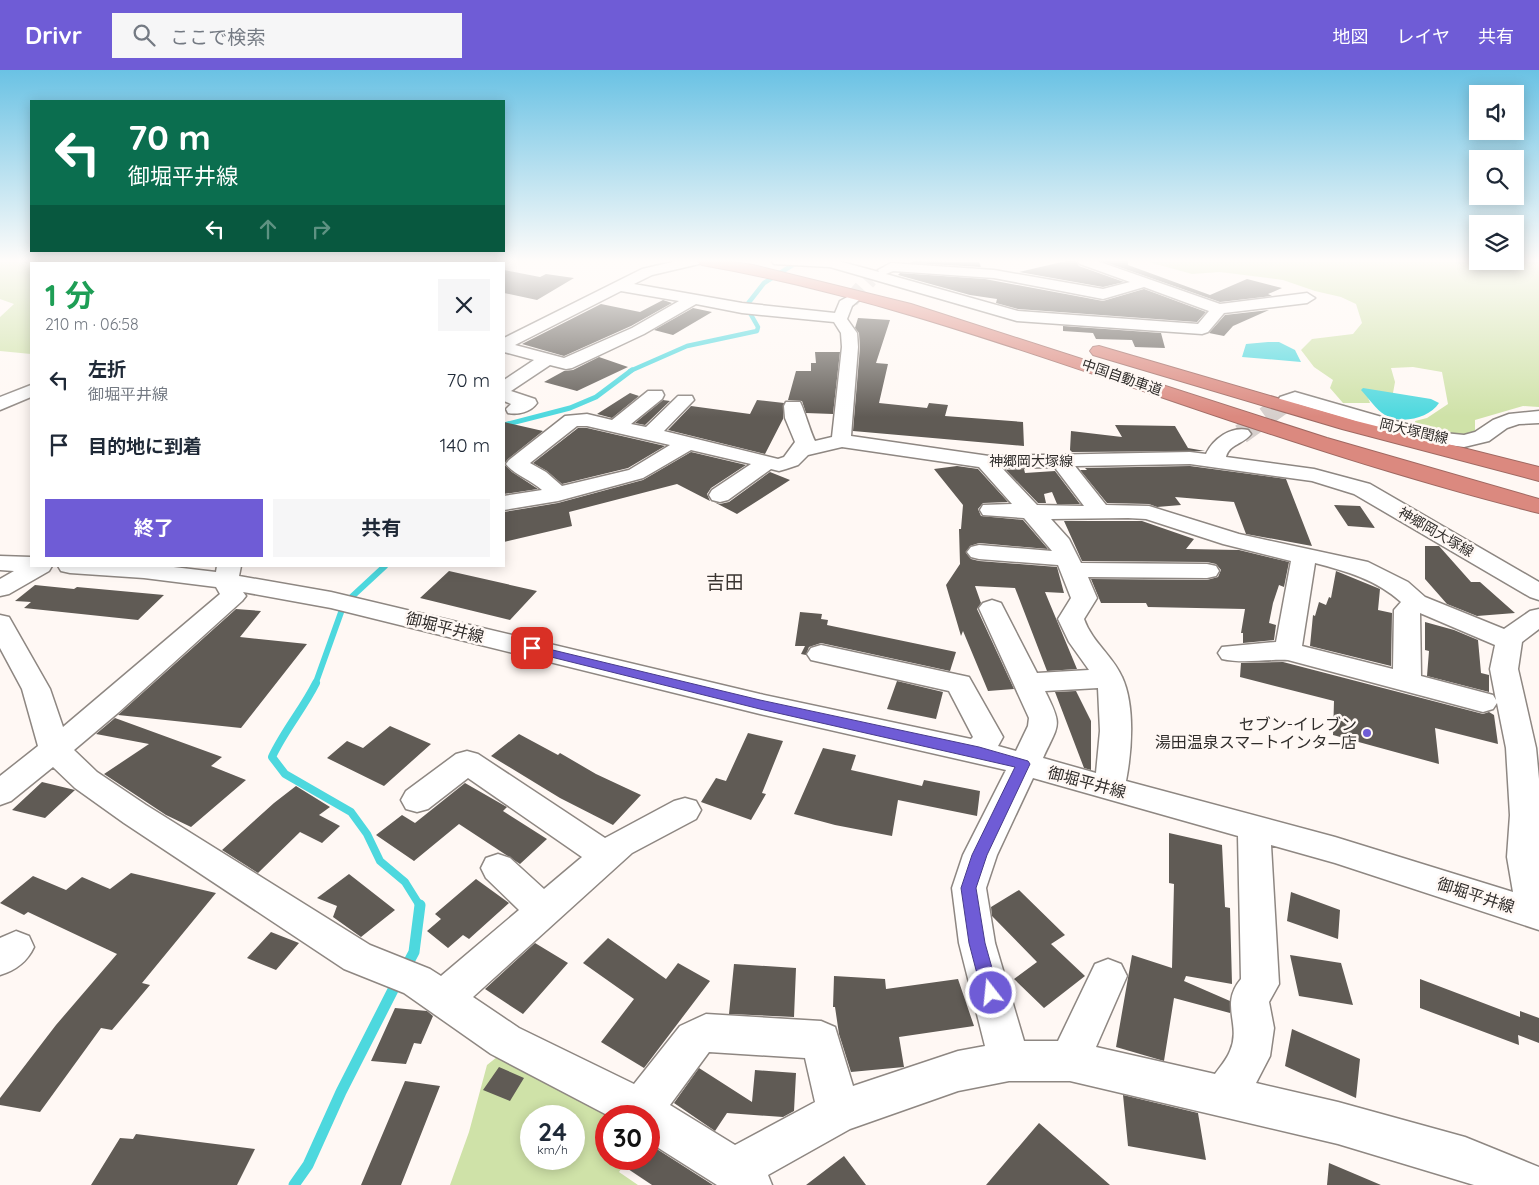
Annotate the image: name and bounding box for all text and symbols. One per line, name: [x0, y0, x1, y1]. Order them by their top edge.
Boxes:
search box: [112, 13, 462, 58]
text: Drivr: [25, 20, 82, 50]
icon: search: [130, 21, 158, 49]
text: ここで検索: [170, 25, 265, 49]
text: 地図: [1333, 25, 1369, 48]
text: レイヤ: [1397, 25, 1450, 48]
text: 共有: [1478, 25, 1514, 48]
map controls: [1469, 85, 1524, 270]
button: sound: [1469, 85, 1524, 140]
text: 70 m: [128, 115, 211, 159]
icon: left: [45, 120, 110, 185]
button: search: [1469, 150, 1524, 205]
text: 御堀平井線: [128, 162, 238, 190]
icon: left: [201, 215, 229, 243]
icon: ahead: [254, 215, 282, 243]
icon: right: [307, 215, 335, 243]
button: layers: [1469, 215, 1524, 270]
text: 1 分: [45, 276, 95, 314]
button: close: [438, 279, 490, 331]
text: 210 m · 06:58: [45, 314, 139, 334]
street label: 中国自動車道: [1079, 355, 1165, 399]
text: 左折: [88, 357, 126, 381]
icon: left: [45, 366, 73, 394]
text: 70 m: [446, 368, 490, 392]
text: 御堀平井線: [88, 384, 168, 404]
street label: 岡大塚閏線: [1378, 414, 1450, 448]
icon: arrive: [45, 431, 73, 459]
text: 140 m: [439, 433, 490, 457]
text: 目的地に到着: [88, 434, 202, 458]
street label: 神郷岡大塚線: [989, 452, 1073, 470]
button: 終了: [45, 499, 263, 557]
button: 共有: [273, 499, 490, 557]
street label: 神郷岡大塚線: [1395, 503, 1477, 561]
district label: 吉田: [706, 570, 744, 594]
street label: 御堀平井線: [404, 608, 486, 646]
pin: [511, 627, 553, 669]
icon: arrive: [518, 634, 546, 662]
place label: セブン-イレブン 湯田温泉スマ―トインタ―店: [1155, 714, 1357, 752]
marker: セブン-イレブン 湯田温泉スマ―トインタ―店: [1361, 727, 1373, 739]
street label: 御堀平井線: [1046, 762, 1128, 802]
street label: 御堀平井線: [1435, 873, 1517, 917]
position arrow: [964, 966, 1016, 1018]
speed limit sign: 30: [595, 1105, 660, 1170]
text: 24: [538, 1116, 567, 1147]
text: km/h: [537, 1142, 568, 1157]

